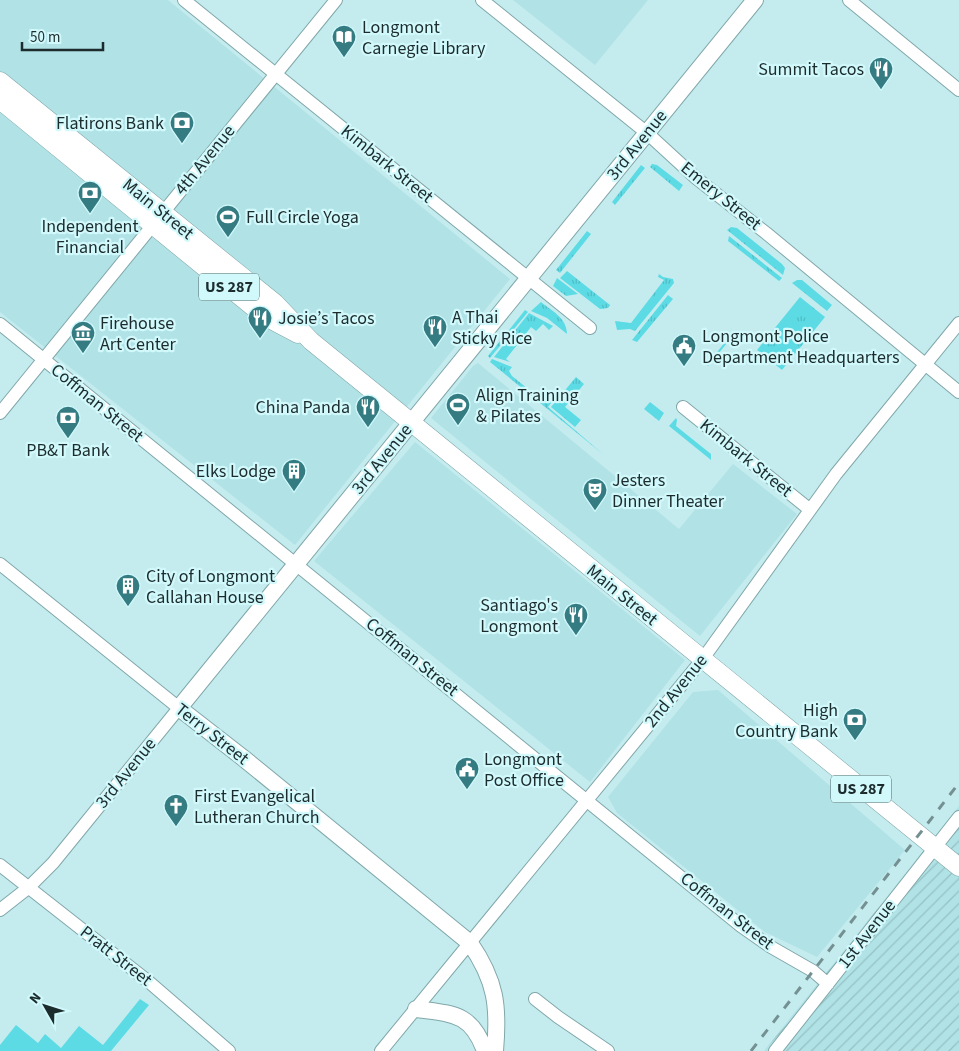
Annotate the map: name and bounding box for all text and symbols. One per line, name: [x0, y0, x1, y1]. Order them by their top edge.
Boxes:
place label: Longmont Carnegie Library: [362, 15, 486, 61]
scale bar: [22, 20, 104, 52]
library icon: Longmont Carnegie Library: [331, 24, 357, 58]
text: 50 m: [30, 27, 60, 48]
restaurant icon: Summit Tacos: [868, 56, 894, 90]
place label: Summit Tacos: [758, 57, 864, 82]
street label: 3rd Avenue: [601, 104, 673, 186]
bank icon: Flatirons Bank: [169, 110, 195, 144]
place label: Flatirons Bank: [56, 111, 164, 136]
street label: 4th Avenue: [169, 119, 241, 200]
street label: Kimbark Street: [335, 119, 439, 209]
street label: Emery Street: [675, 156, 767, 236]
street label: Main Street: [117, 172, 199, 246]
bank icon: Independent Financial: [77, 180, 103, 214]
sports icon: Full Circle Yoga: [215, 204, 241, 238]
place label: Full Circle Yoga: [246, 205, 359, 230]
place label: Independent Financial: [41, 214, 139, 260]
road number: US 287: [199, 274, 259, 300]
restaurant icon: Josie’s Tacos: [247, 305, 273, 339]
place label: A Thai Sticky Rice: [452, 305, 532, 351]
place label: Josie’s Tacos: [278, 306, 375, 331]
place label: Firehouse Art Center: [100, 311, 177, 357]
restaurant icon: A Thai Sticky Rice: [422, 314, 448, 348]
museum icon: Firehouse Art Center: [70, 320, 96, 354]
place label: Longmont Police Department Headquarters: [702, 324, 900, 370]
public building icon: Longmont Police Department Headquarters: [671, 333, 697, 367]
street label: Coffman Street: [45, 358, 149, 448]
place label: Align Training & Pilates: [476, 383, 579, 429]
sports icon: Align Training & Pilates: [445, 392, 471, 426]
restaurant icon: China Panda: [355, 394, 381, 428]
place label: China Panda: [256, 395, 350, 420]
bank icon: PB&T Bank: [55, 405, 81, 439]
street label: Kimbark Street: [694, 413, 798, 503]
street label: 3rd Avenue: [346, 418, 418, 500]
place label: PB&T Bank: [26, 438, 110, 463]
building icon: Elks Lodge: [281, 458, 307, 492]
place label: Elks Lodge: [196, 459, 276, 484]
place label: Jesters Dinner Theater: [612, 468, 725, 514]
theatre icon: Jesters Dinner Theater: [582, 477, 608, 511]
street label: Main Street: [581, 558, 663, 632]
place label: City of Longmont Callahan House: [146, 564, 275, 610]
building icon: City of Longmont Callahan House: [115, 573, 141, 607]
place label: Santiago's Longmont: [480, 593, 558, 639]
restaurant icon: Santiago's Longmont: [563, 602, 589, 636]
street label: Coffman Street: [360, 612, 464, 702]
street label: 2nd Avenue: [639, 649, 713, 733]
street label: Terry Street: [170, 697, 254, 771]
place label: High Country Bank: [735, 698, 838, 744]
bank icon: High Country Bank: [842, 707, 868, 741]
street label: 3rd Avenue: [90, 732, 162, 814]
place label: Longmont Post Office: [484, 747, 564, 793]
public building icon: Longmont Post Office: [454, 756, 480, 790]
road number: US 287: [831, 776, 891, 802]
place label: First Evangelical Lutheran Church: [194, 784, 319, 830]
church icon: First Evangelical Lutheran Church: [163, 793, 189, 827]
street label: Coffman Street: [675, 866, 779, 956]
street label: 1st Avenue: [832, 894, 902, 974]
street label: Pratt Street: [75, 920, 157, 992]
north arrow: [20, 981, 70, 1031]
text: N: [25, 989, 46, 1008]

